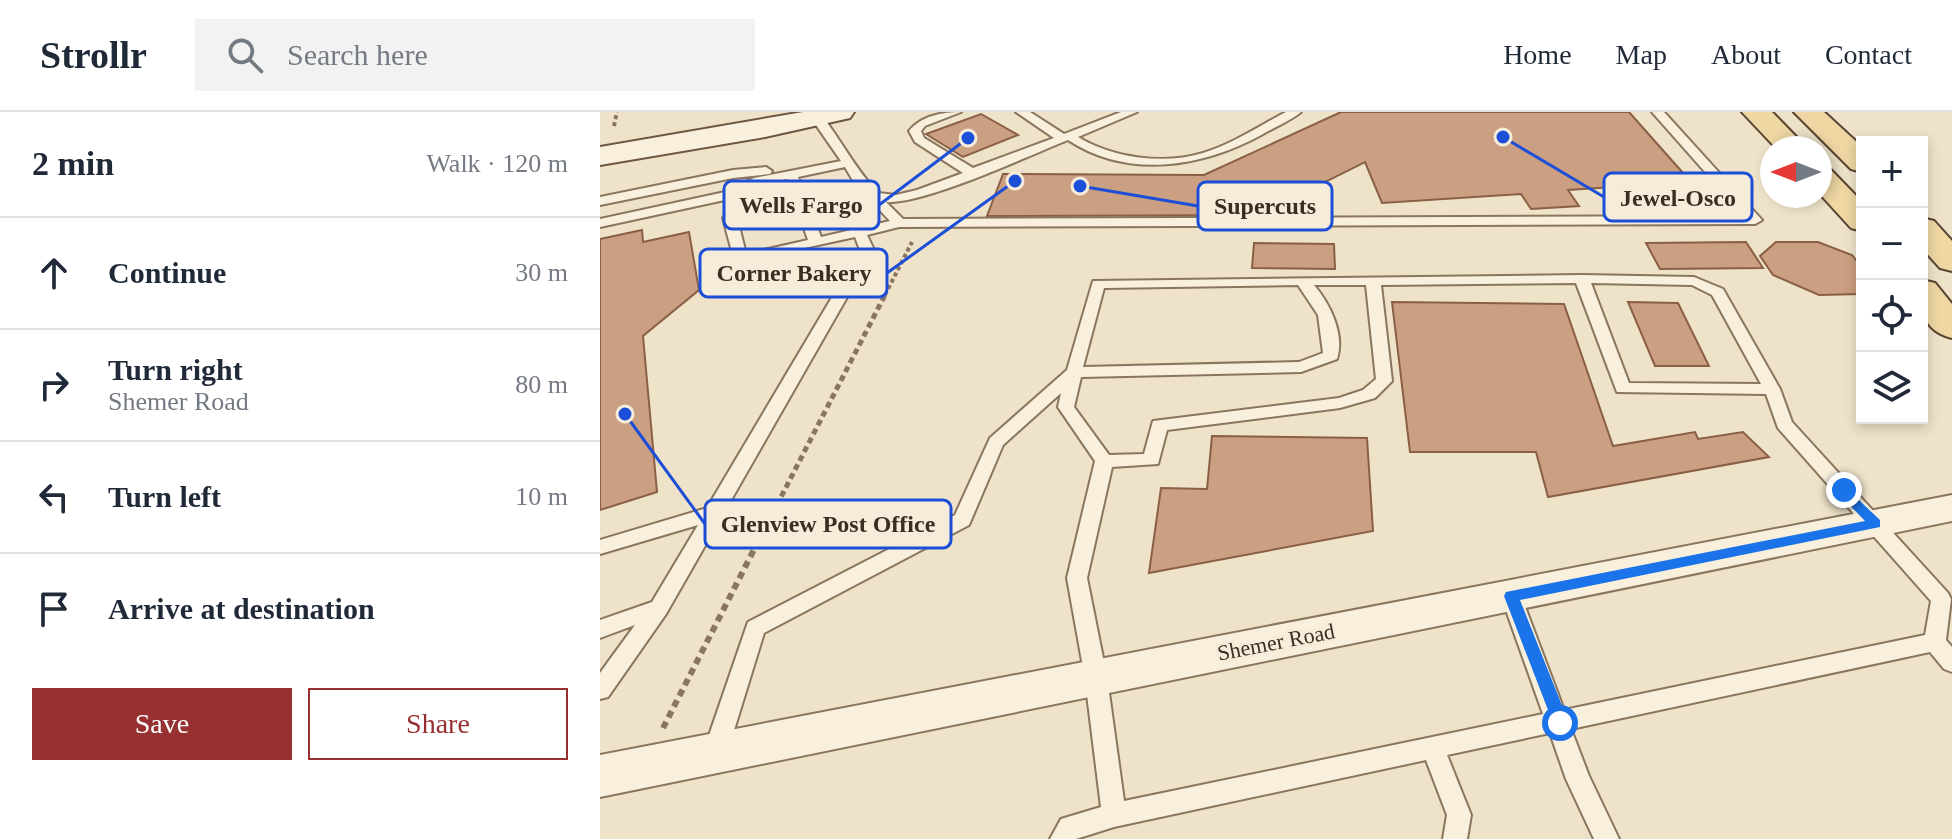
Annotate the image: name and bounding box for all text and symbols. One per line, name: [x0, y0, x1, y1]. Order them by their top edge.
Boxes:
search box: [195, 19, 755, 91]
icon: search: [223, 33, 267, 77]
text: Strollr: [40, 34, 147, 76]
text: Search here: [287, 38, 428, 71]
text: Home: [1503, 39, 1572, 70]
text: Map: [1616, 39, 1667, 70]
text: About: [1711, 39, 1781, 70]
text: Contact: [1825, 39, 1912, 70]
north arrow: [1760, 136, 1832, 208]
map controls: [1856, 136, 1928, 424]
button: +: [1856, 136, 1928, 208]
text: 2 min: [32, 145, 114, 182]
text: Walk · 120 m: [426, 149, 568, 178]
callout: Jewel-Osco: [1604, 173, 1752, 221]
callout: Wells Fargo: [724, 181, 879, 229]
callout: Supercuts: [1198, 182, 1332, 230]
text: Jewel-Osco: [1620, 185, 1736, 211]
text: Wells Fargo: [739, 192, 863, 218]
text: Supercuts: [1214, 193, 1316, 219]
button: −: [1856, 208, 1928, 280]
callout: Corner Bakery: [700, 249, 887, 297]
icon: ahead: [32, 251, 76, 295]
text: Continue: [108, 256, 226, 289]
text: 30 m: [515, 258, 568, 287]
text: Corner Bakery: [717, 260, 871, 286]
button: locate: [1856, 280, 1928, 352]
button: layers: [1856, 352, 1928, 424]
text: Turn right: [108, 353, 243, 386]
icon: right: [32, 363, 76, 407]
text: 80 m: [515, 370, 568, 399]
text: Shemer Road: [108, 387, 249, 416]
route end: [1826, 472, 1862, 508]
icon: left: [32, 475, 76, 519]
text: Turn left: [108, 480, 221, 513]
text: 10 m: [515, 482, 568, 511]
callout: Glenview Post Office: [705, 500, 951, 548]
text: Glenview Post Office: [721, 511, 936, 537]
icon: arrive: [32, 587, 76, 631]
text: Arrive at destination: [108, 592, 375, 625]
street label: Shemer Road: [1215, 618, 1337, 666]
button: Save: [32, 688, 292, 760]
button: Share: [308, 688, 568, 760]
route start: [1542, 705, 1578, 741]

